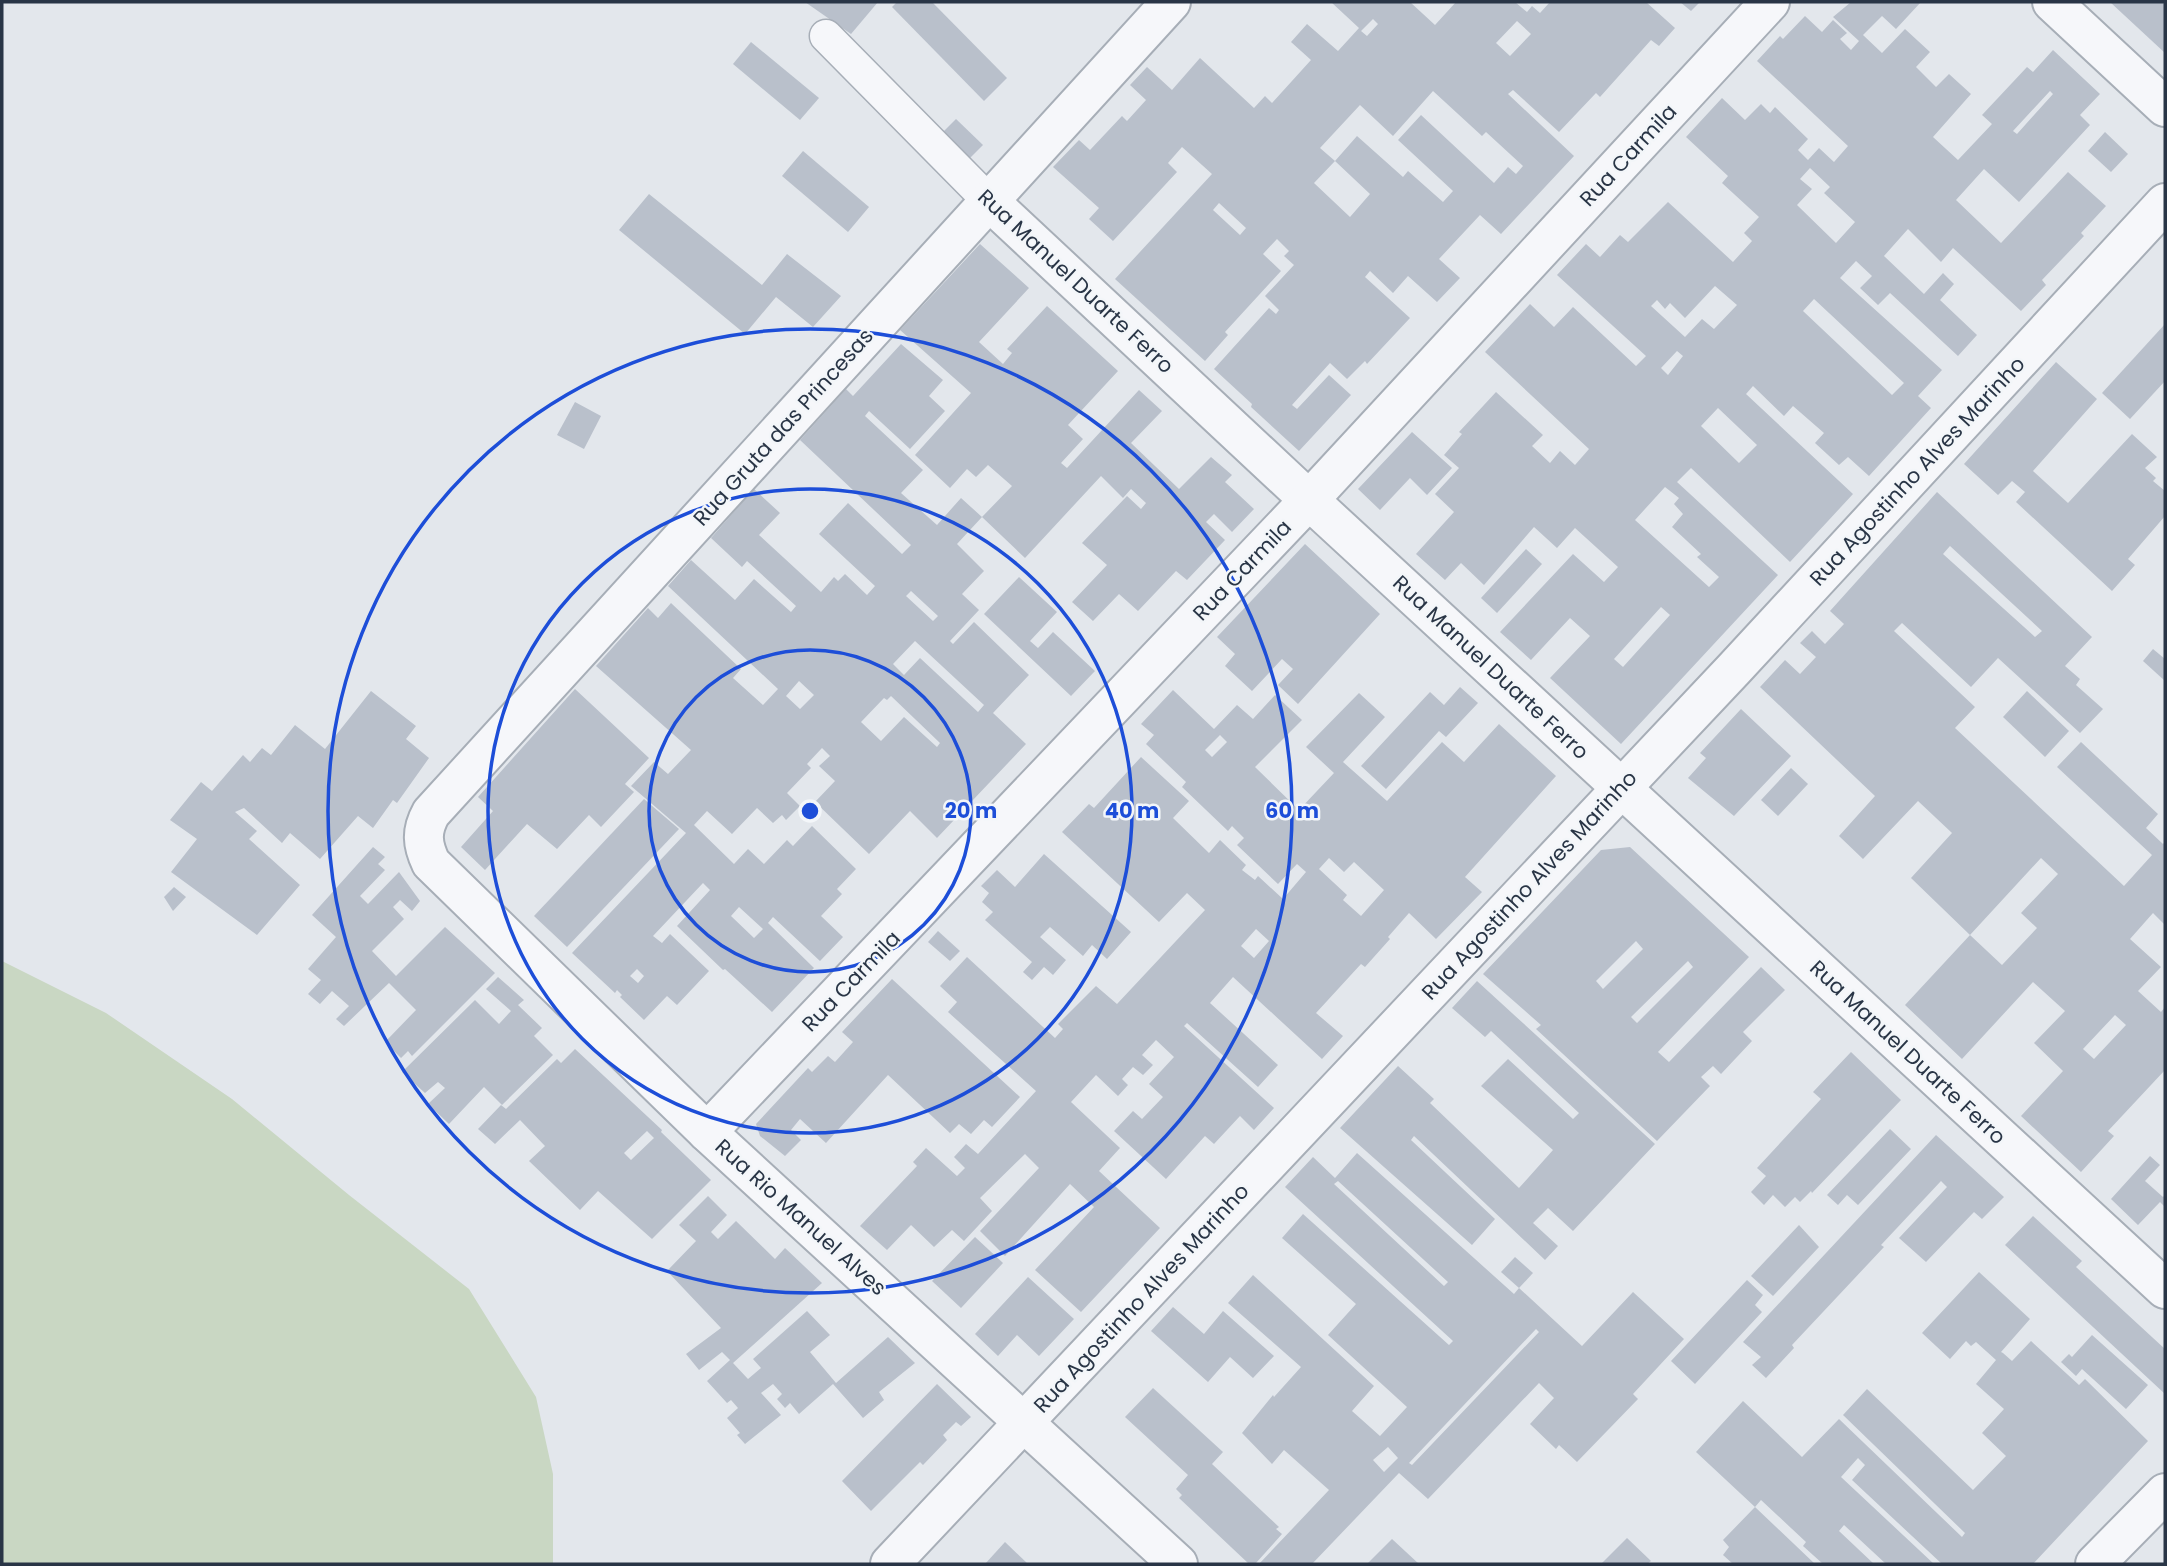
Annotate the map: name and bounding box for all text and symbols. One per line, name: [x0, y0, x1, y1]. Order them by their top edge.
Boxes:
street label: Rua Carmila: [1573, 97, 1683, 213]
street label: Rua Manuel Duarte Ferro: [972, 182, 1180, 380]
street label: Rua Gruta das Princesas: [686, 322, 880, 532]
street label: Rua Agostinho Alves Marinho: [1803, 350, 2031, 592]
street label: Rua Carmila: [1186, 513, 1298, 627]
street label: Rua Manuel Duarte Ferro: [1387, 568, 1595, 766]
street label: Rua Agostinho Alves Marinho: [1415, 764, 1643, 1006]
text: 20 m: [945, 796, 997, 825]
text: 40 m: [1105, 796, 1159, 825]
text: 60 m: [1265, 796, 1319, 825]
centre of rings: [798, 799, 822, 823]
street label: Rua Carmila: [795, 924, 907, 1038]
street label: Rua Manuel Duarte Ferro: [1804, 953, 2012, 1151]
street label: Rua Rio Manuel Alves: [709, 1132, 893, 1302]
street label: Rua Agostinho Alves Marinho: [1027, 1177, 1255, 1419]

